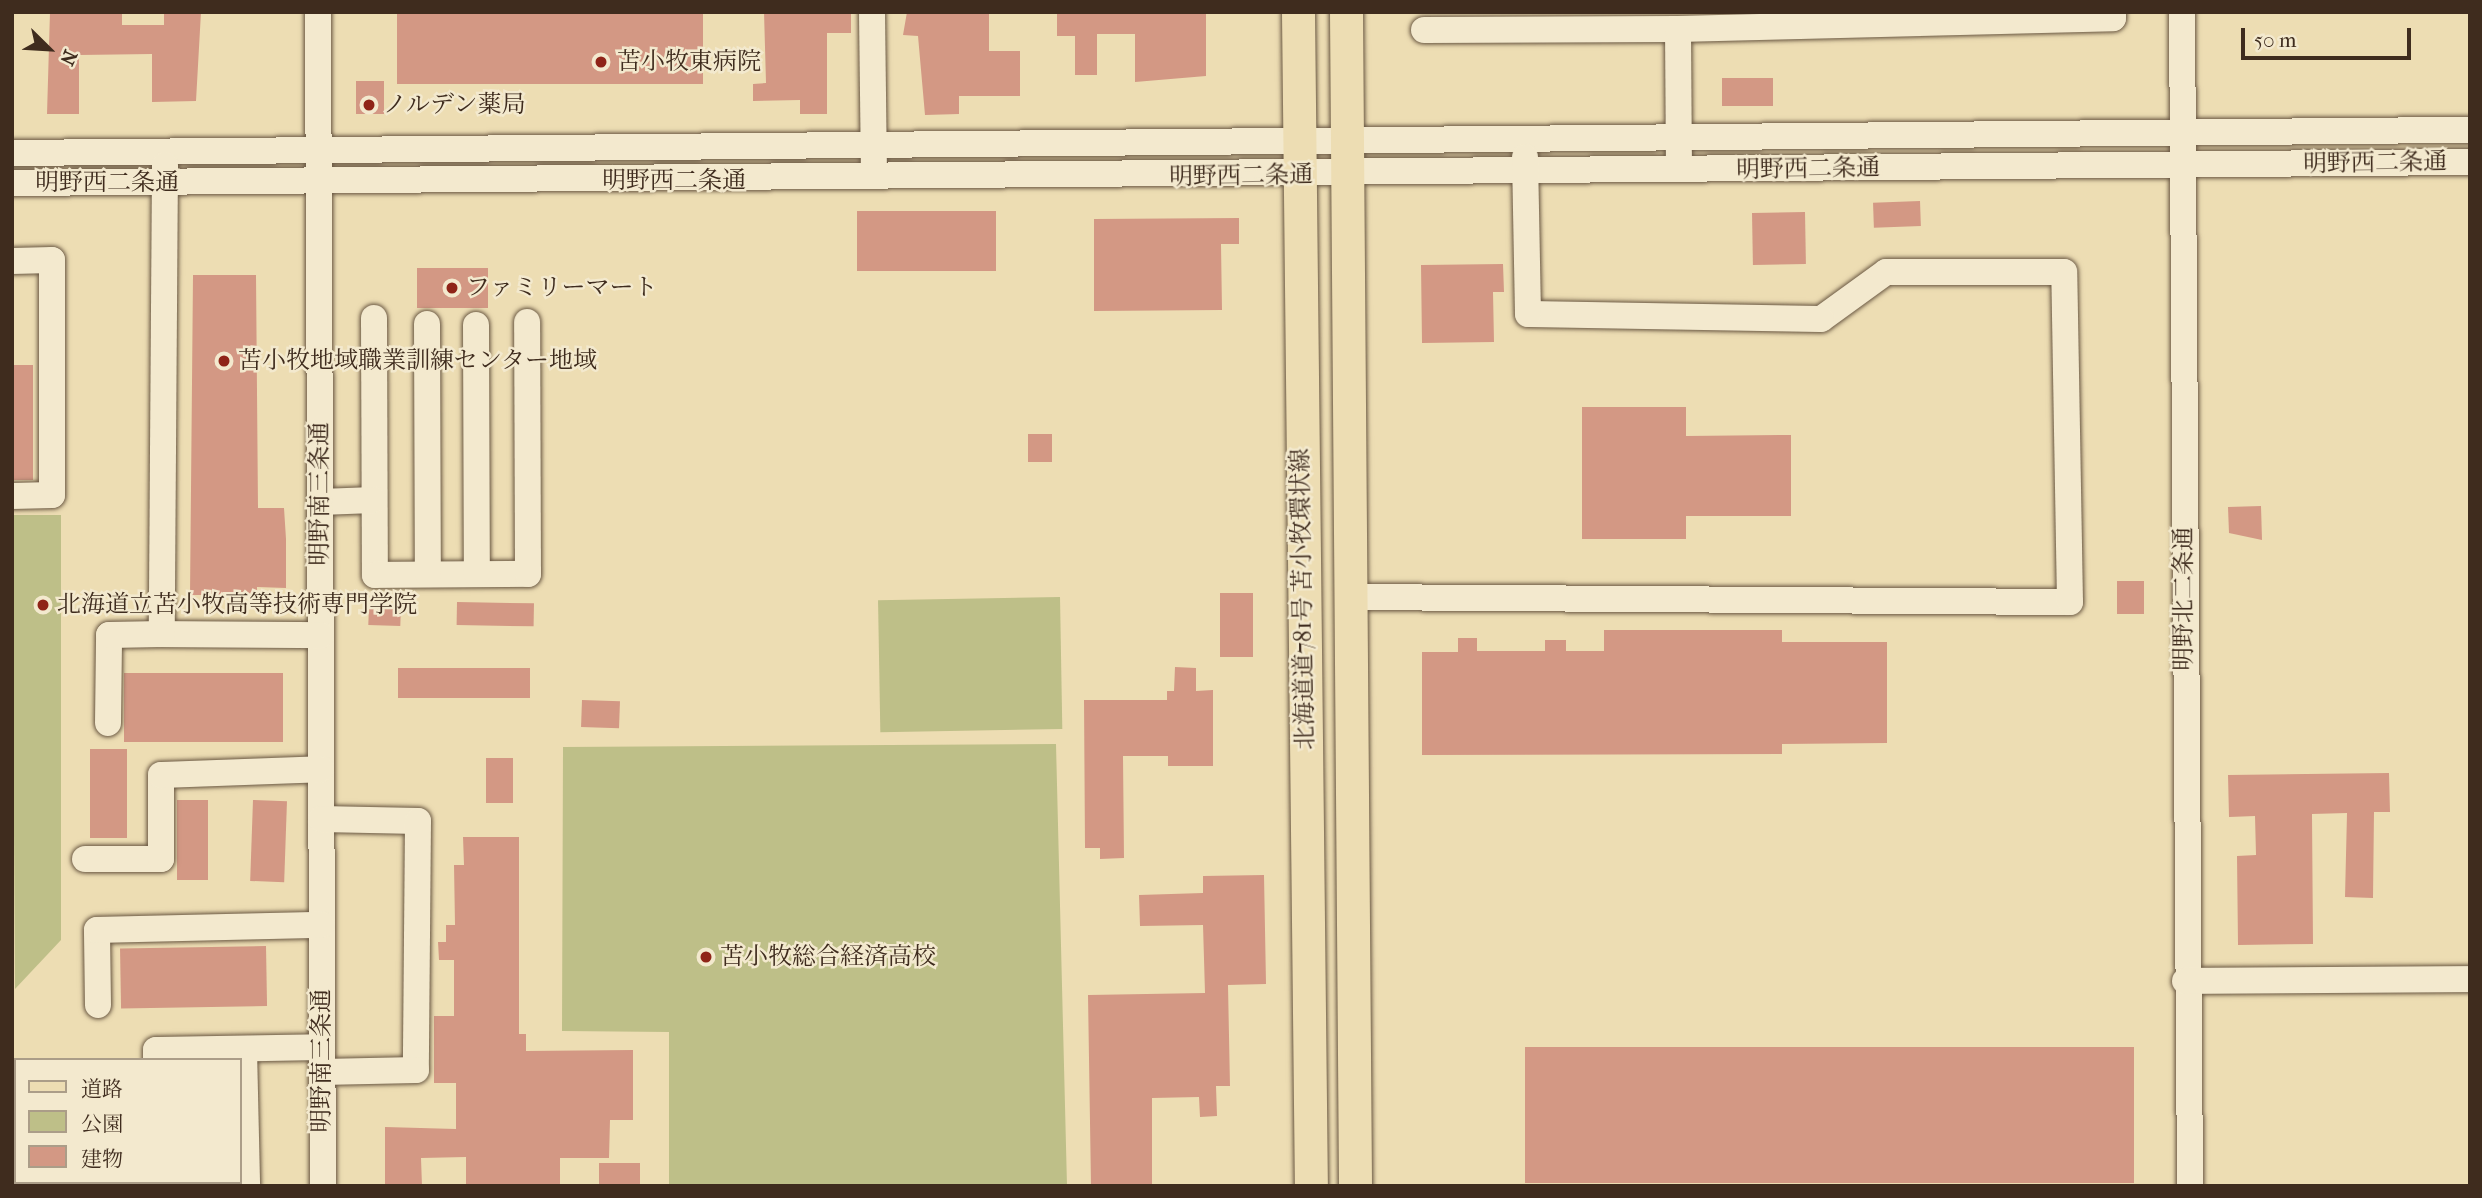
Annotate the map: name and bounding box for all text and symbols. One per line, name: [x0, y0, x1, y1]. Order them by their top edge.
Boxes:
north arrow: [14, 14, 84, 84]
scale bar: [2244, 14, 2414, 58]
text: 50 m: [2254, 28, 2297, 52]
text: N: [55, 46, 81, 69]
place label: 苫小牧東病院: [617, 48, 761, 76]
marker: 苫小牧東病院: [591, 52, 611, 72]
place label: ノルデン薬局: [383, 91, 527, 119]
marker: ノルデン薬局: [361, 97, 377, 113]
street label: 明野西二条通: [2303, 147, 2447, 179]
street label: 明野西二条通: [1736, 153, 1880, 185]
street label: 明野西二条通: [1169, 160, 1313, 192]
street label: 明野西二条通: [602, 167, 746, 195]
street label: 明野西二条通: [35, 169, 179, 197]
place label: ファミリーマート: [466, 274, 658, 302]
marker: ファミリーマート: [444, 280, 460, 296]
place label: 苫小牧地域職業訓練センター地域: [238, 347, 598, 375]
marker: 苫小牧地域職業訓練センター地域: [216, 353, 232, 369]
street label: 明野南三条通: [306, 422, 334, 566]
street label: 北海道道781号 苫小牧環状線: [1286, 448, 1320, 750]
street label: 明野北二条通: [2170, 527, 2198, 671]
place label: 北海道立苫小牧高等技術専門学院: [57, 591, 417, 619]
marker: 北海道立苫小牧高等技術専門学院: [35, 597, 51, 613]
place label: 苫小牧総合経済高校: [720, 943, 936, 971]
marker: 苫小牧総合経済高校: [698, 949, 714, 965]
street label: 明野南三条通: [308, 989, 336, 1133]
legend: [14, 1058, 242, 1184]
text: 道路: [81, 1077, 123, 1101]
text: 公園: [81, 1112, 123, 1136]
text: 建物: [81, 1147, 123, 1171]

